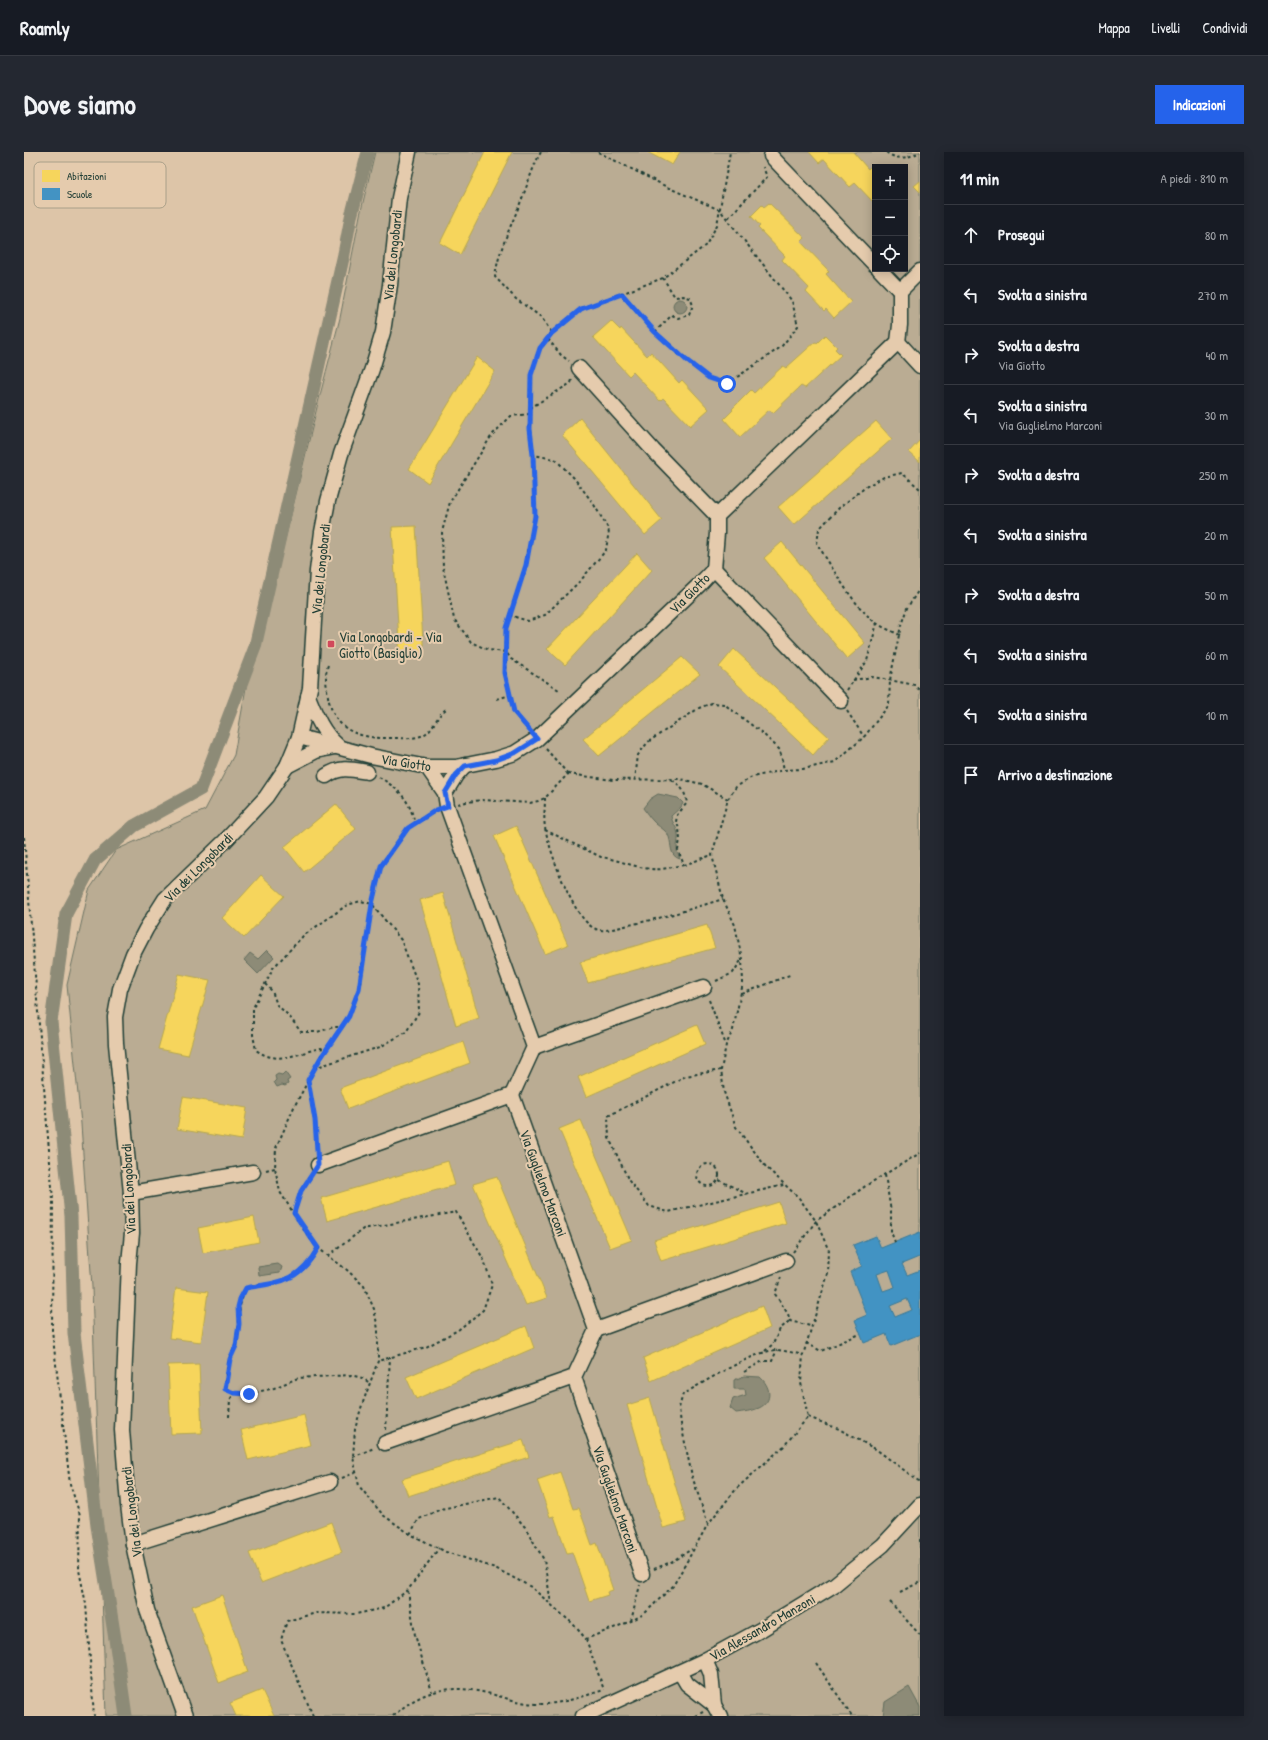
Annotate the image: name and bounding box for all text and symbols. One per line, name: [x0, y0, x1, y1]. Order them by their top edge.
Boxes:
text: Roamly: [20, 15, 70, 41]
text: Mappa: [1098, 18, 1130, 37]
text: Livelli: [1152, 18, 1180, 37]
text: Condividi: [1202, 18, 1248, 37]
text: Dove siamo: [24, 85, 136, 123]
button: Indicazioni: [1155, 85, 1244, 124]
legend: [34, 162, 166, 208]
map controls: [872, 164, 908, 272]
button: +: [872, 164, 908, 200]
text: 11 min: [960, 167, 999, 190]
text: Abitazioni: [67, 169, 107, 183]
text: A piedi · 810 m: [1160, 169, 1228, 187]
text: Scuole: [67, 187, 93, 201]
button: −: [872, 200, 908, 236]
street label: Via dei Longobardi: [378, 209, 407, 302]
icon: ahead: [960, 224, 982, 246]
text: Prosegui: [998, 224, 1045, 245]
text: 80 m: [1205, 226, 1228, 244]
button: locate: [872, 236, 908, 272]
icon: left: [960, 284, 982, 306]
text: Svolta a sinistra: [998, 284, 1087, 305]
text: 270 m: [1198, 286, 1228, 304]
text: Svolta a destra: [998, 335, 1079, 356]
icon: right: [960, 344, 982, 366]
text: 40 m: [1205, 346, 1228, 364]
text: Via Giotto: [998, 356, 1045, 374]
route start: [718, 375, 736, 393]
text: Svolta a sinistra: [998, 395, 1087, 416]
icon: left: [960, 404, 982, 426]
text: 30 m: [1205, 406, 1228, 424]
text: Via Guglielmo Marconi: [998, 416, 1103, 434]
icon: right: [960, 464, 982, 486]
text: Svolta a destra: [998, 464, 1079, 485]
text: 250 m: [1199, 466, 1228, 484]
street label: Via dei Longobardi: [306, 523, 335, 616]
icon: left: [960, 524, 982, 546]
text: Svolta a sinistra: [998, 524, 1087, 545]
text: 20 m: [1204, 526, 1228, 544]
street label: Via Giotto: [664, 568, 714, 618]
icon: right: [960, 584, 982, 606]
text: Svolta a destra: [998, 584, 1079, 605]
text: 50 m: [1205, 586, 1228, 604]
place label: Via Longobardi - Via Giotto (Basiglio): [339, 627, 442, 663]
marker: Via Longobardi - Via Giotto (Basiglio): [326, 639, 336, 649]
icon: left: [960, 644, 982, 666]
text: Svolta a sinistra: [998, 644, 1087, 665]
text: 60 m: [1205, 646, 1228, 664]
icon: left: [960, 704, 982, 726]
text: Svolta a sinistra: [998, 704, 1087, 725]
text: 10 m: [1206, 706, 1228, 724]
street label: Via Giotto: [380, 749, 433, 775]
icon: arrive: [960, 764, 982, 786]
text: Arrivo a destinazione: [998, 764, 1112, 785]
street label: Via dei Longobardi: [159, 828, 238, 907]
street label: Via Guglielmo Marconi: [515, 1127, 572, 1239]
street label: Via dei Longobardi: [116, 1143, 141, 1235]
route end: [240, 1385, 258, 1403]
street label: Via Guglielmo Marconi: [588, 1443, 643, 1556]
street label: Via dei Longobardi: [116, 1465, 147, 1559]
street label: Via Alessandro Manzoni: [706, 1589, 818, 1665]

